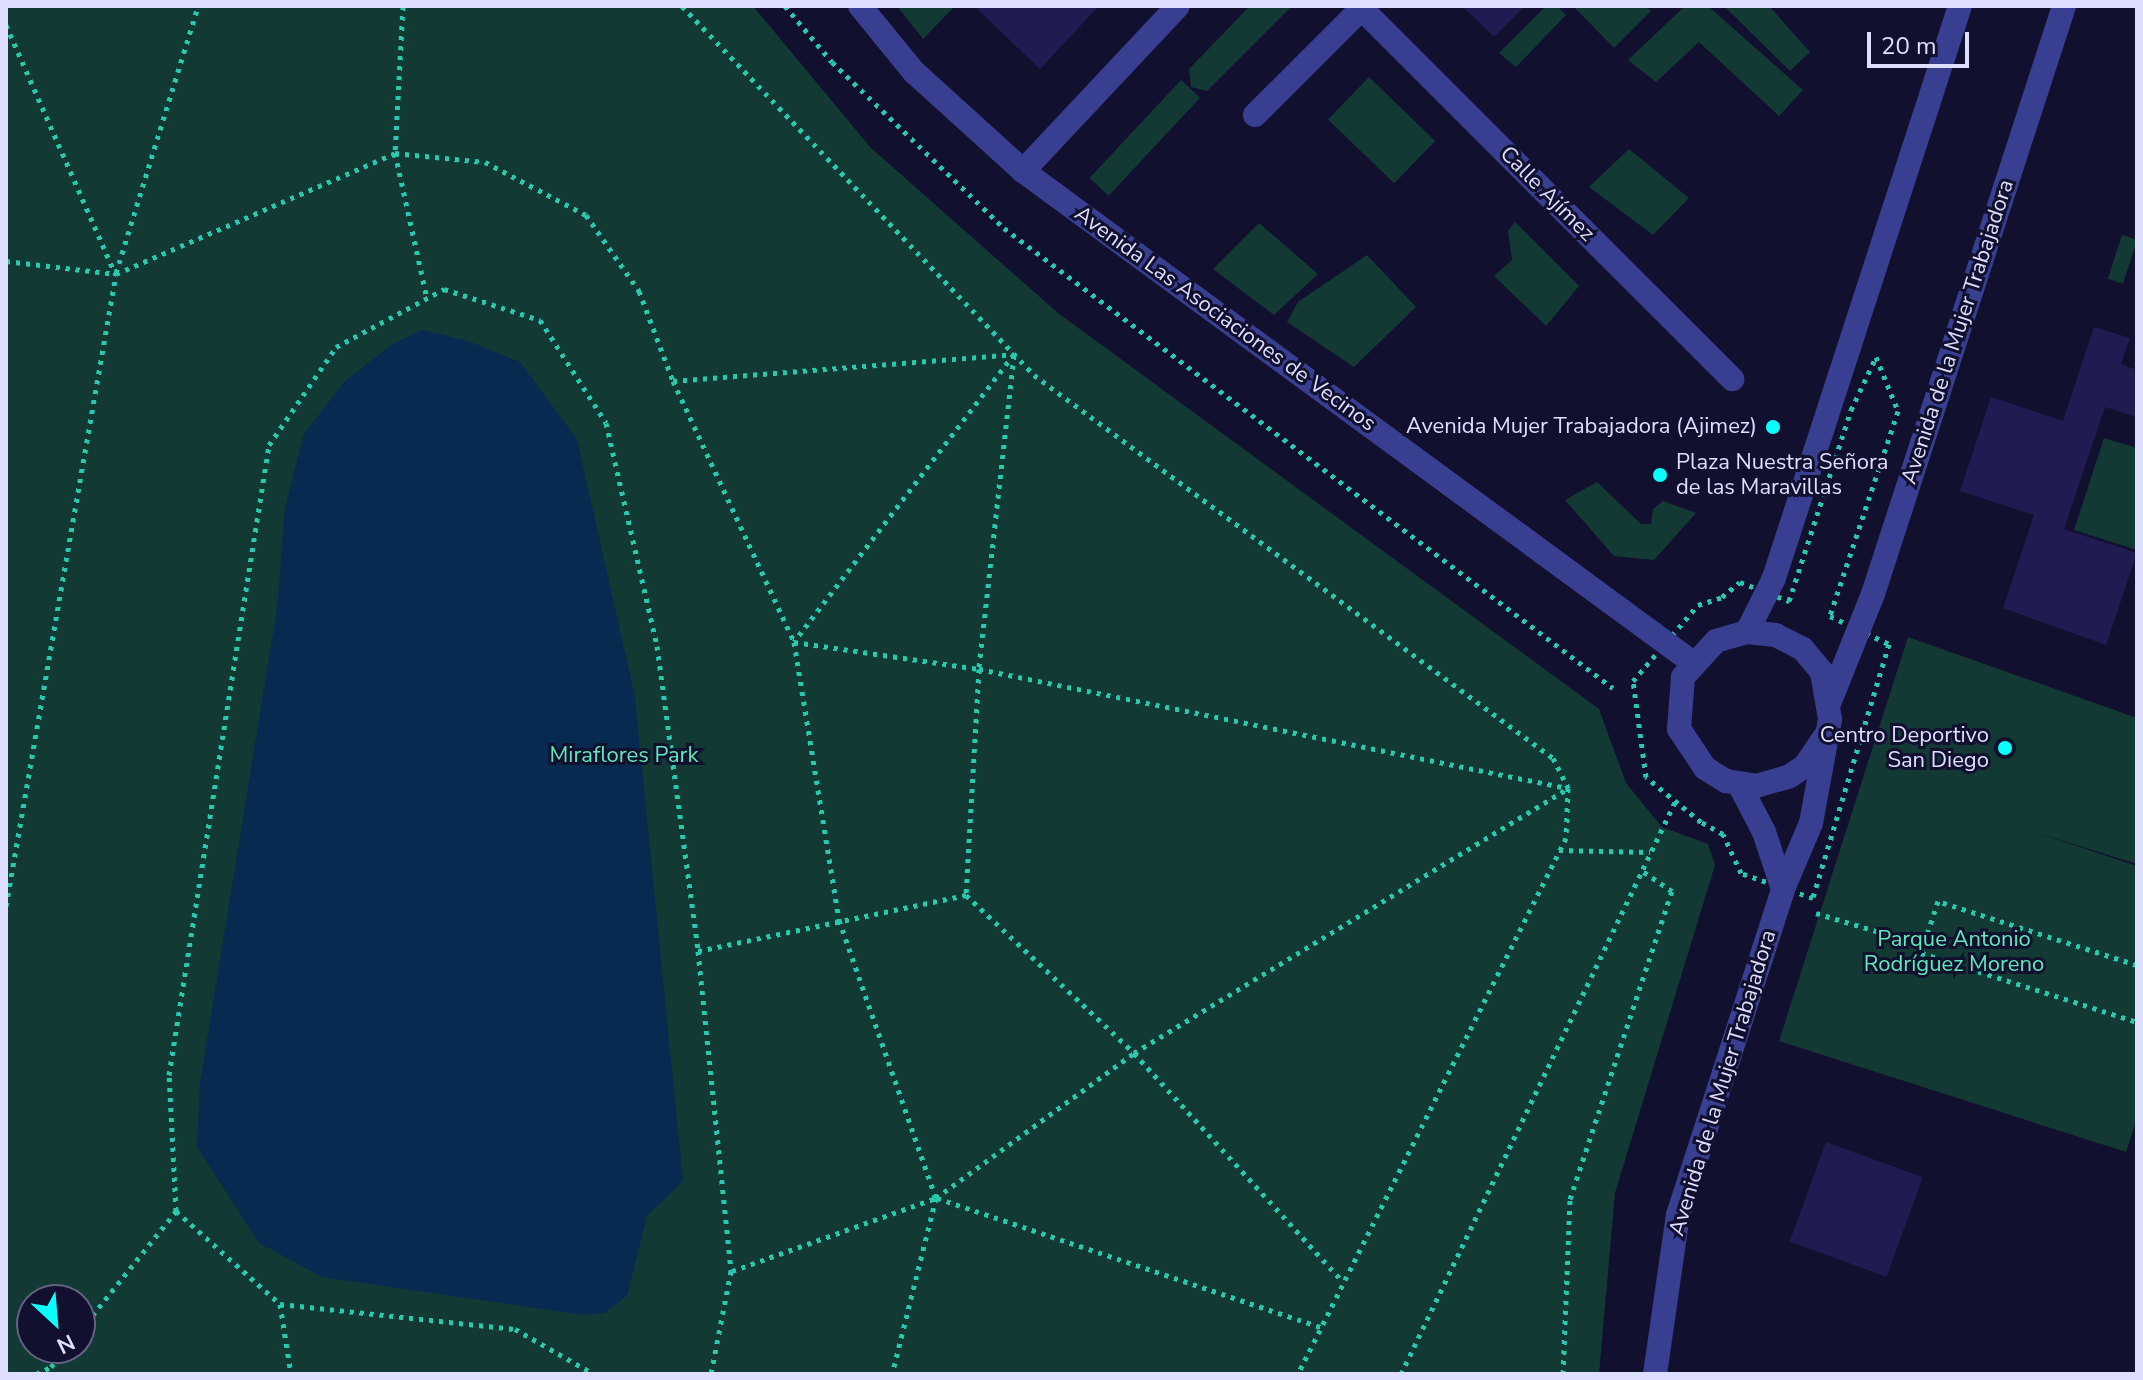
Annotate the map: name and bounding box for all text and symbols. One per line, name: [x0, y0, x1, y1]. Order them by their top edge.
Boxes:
scale bar: [1871, 16, 1973, 66]
text: 20 m: [1881, 30, 1937, 62]
street label: Calle Ajímez: [1494, 141, 1600, 247]
street label: Avenida de la Mujer Trabajadora: [1896, 176, 2020, 488]
street label: Avenida Las Asociaciones de Vecinos: [1069, 201, 1381, 437]
place label: Avenida Mujer Trabajadora (Ajimez): [1406, 414, 1757, 440]
marker: Avenida Mujer Trabajadora (Ajimez): [1764, 418, 1782, 436]
place label: Plaza Nuestra Señora de las Maravillas: [1676, 449, 1888, 500]
marker: Plaza Nuestra Señora de las Maravillas: [1651, 466, 1669, 484]
place label: Centro Deportivo San Diego: [1820, 722, 1989, 774]
marker: Centro Deportivo San Diego: [1996, 739, 2014, 757]
park label: Miraflores Park: [550, 743, 698, 769]
park label: Parque Antonio Rodríguez Moreno: [1864, 926, 2044, 978]
street label: Avenida de la Mujer Trabajadora: [1664, 927, 1782, 1239]
north arrow: [16, 1284, 96, 1364]
text: N: [52, 1327, 80, 1361]

